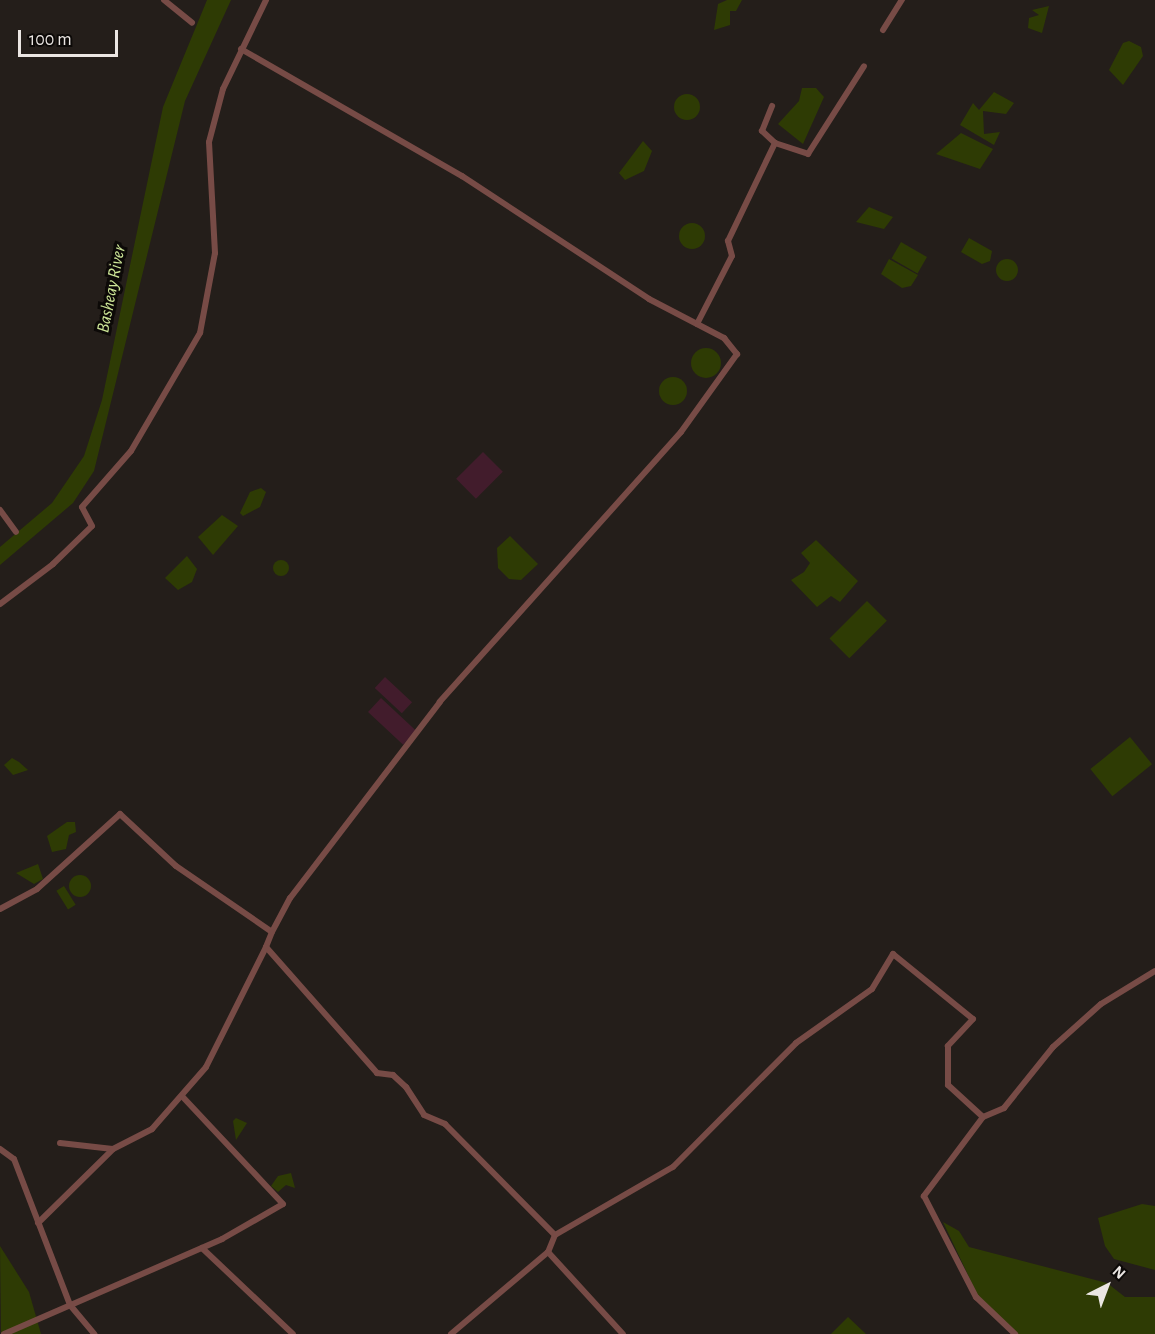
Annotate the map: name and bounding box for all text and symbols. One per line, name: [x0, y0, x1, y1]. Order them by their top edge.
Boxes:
scale bar: [21, 18, 122, 56]
text: 100 m: [29, 31, 72, 49]
water label: Basheay River: [93, 243, 131, 335]
north arrow: [1077, 1256, 1137, 1316]
text: N: [1110, 1263, 1129, 1282]

